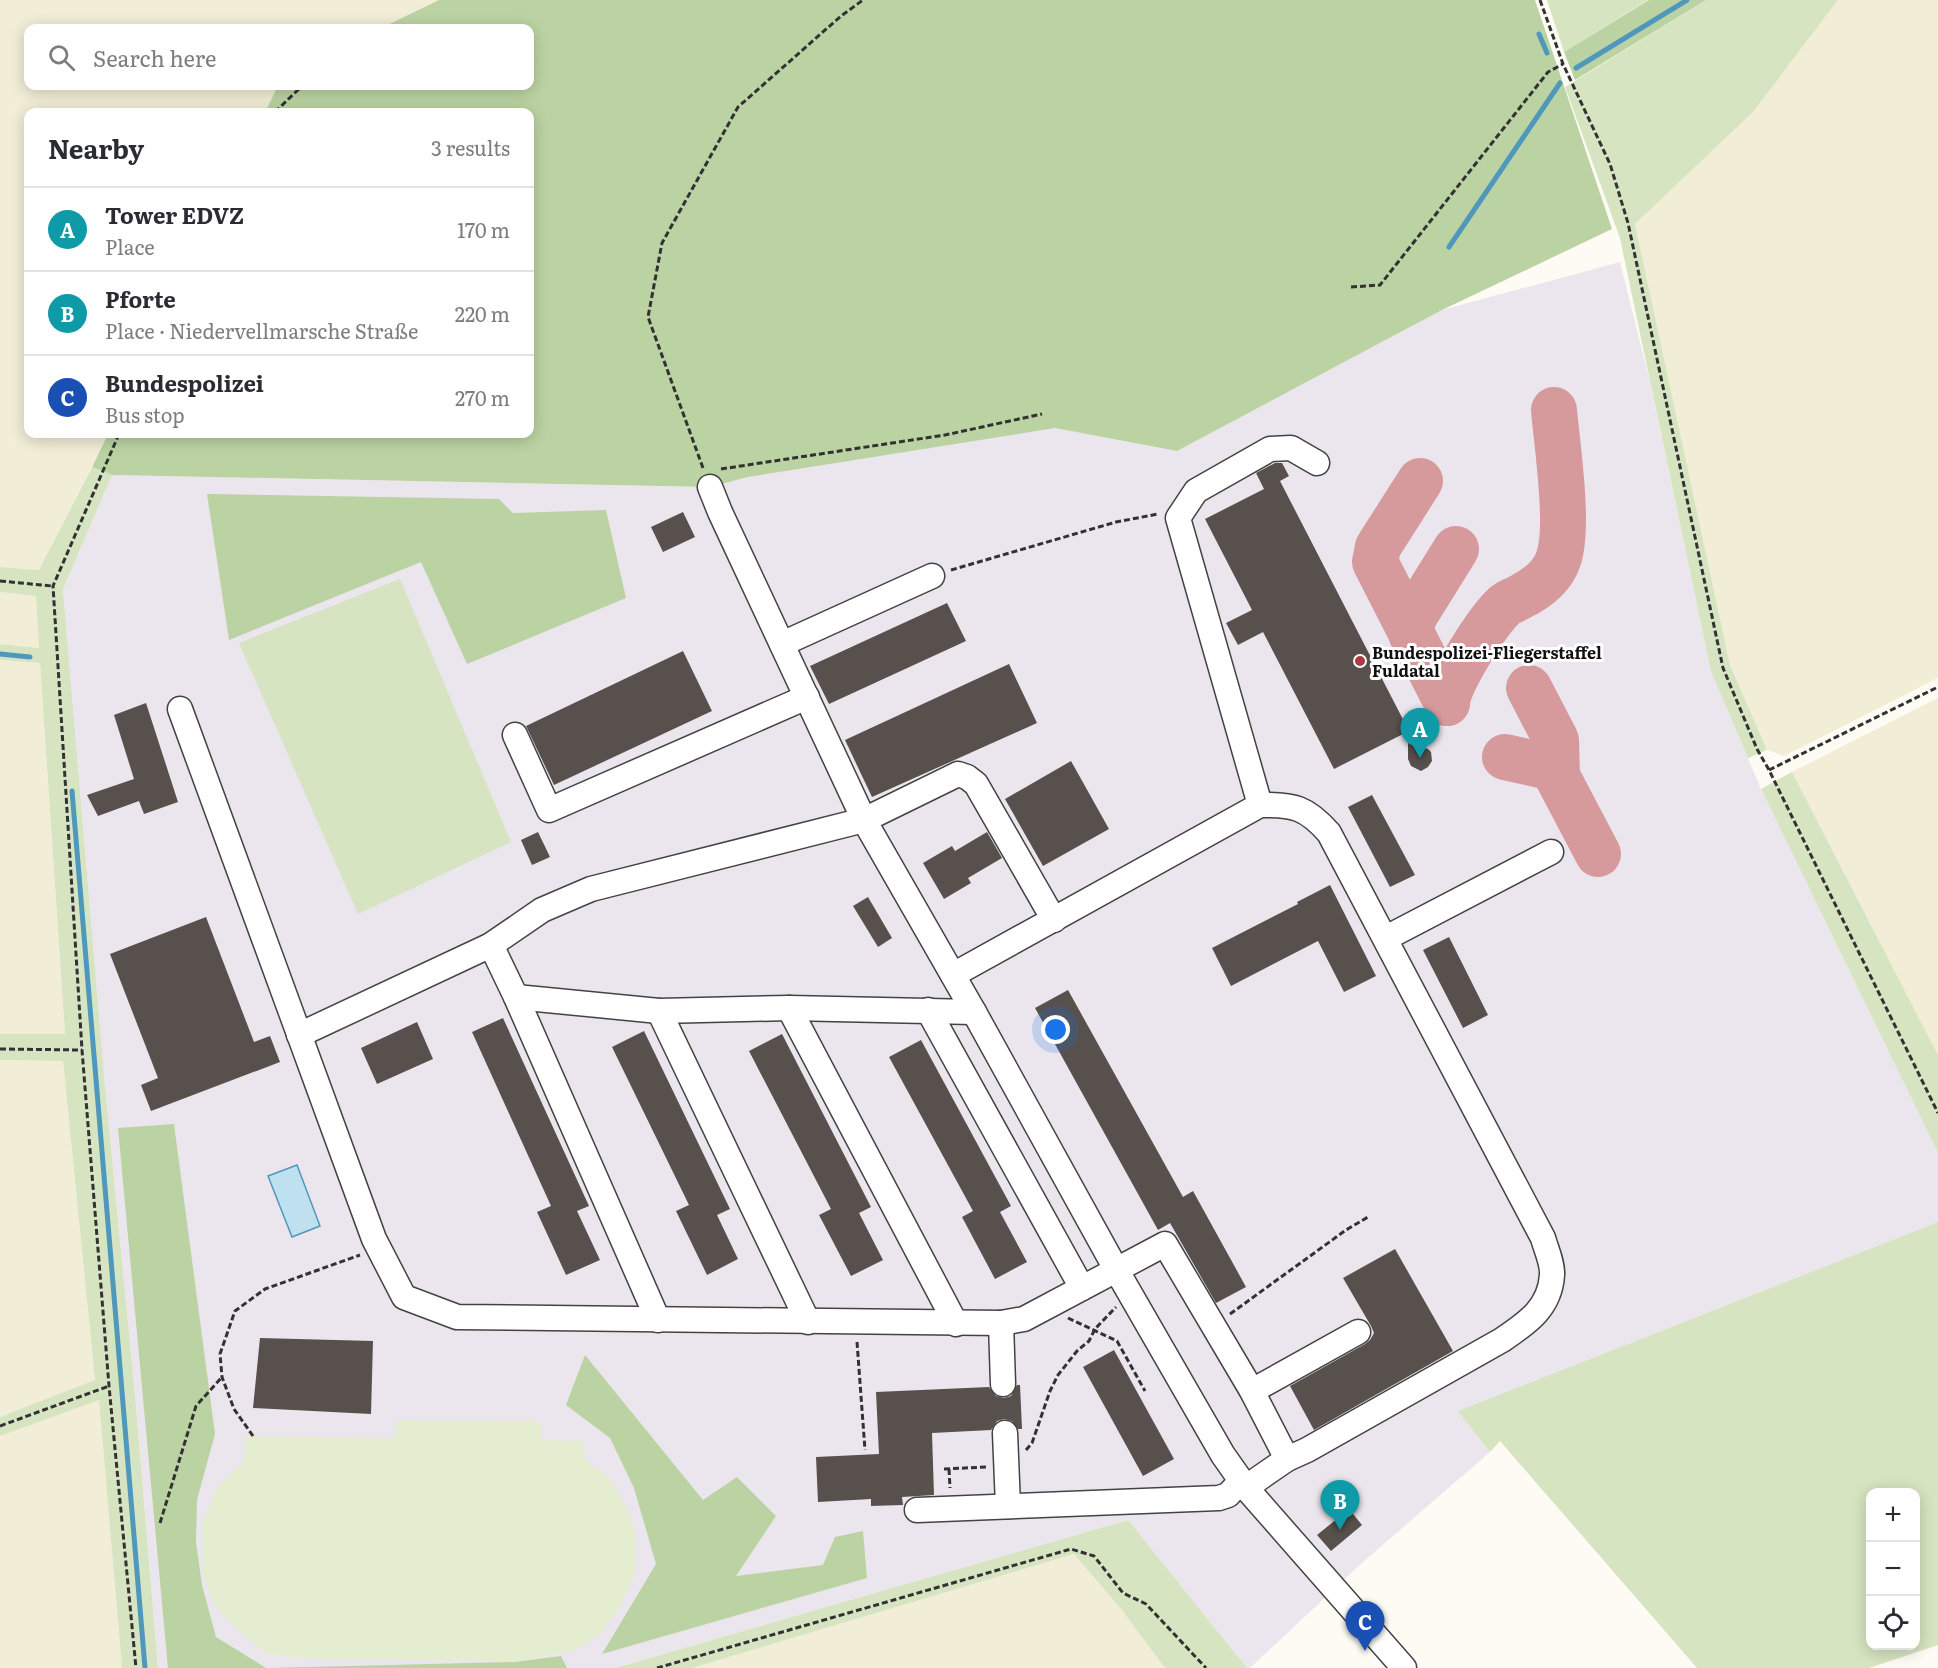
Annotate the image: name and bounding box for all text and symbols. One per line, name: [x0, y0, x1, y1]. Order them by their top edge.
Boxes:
search box: [24, 24, 534, 90]
icon: search: [45, 41, 78, 74]
text: Search here: [93, 41, 216, 74]
text: Nearby: [48, 128, 144, 167]
text: 3 results: [431, 132, 510, 162]
text: Tower EDVZ: [105, 198, 244, 231]
text: A: [60, 214, 75, 244]
text: 170 m: [457, 214, 510, 244]
text: Place: [105, 231, 155, 261]
text: Pforte: [105, 282, 176, 315]
text: B: [61, 298, 74, 328]
text: 220 m: [455, 298, 510, 328]
text: Place · Niedervellmarsche Straße: [105, 315, 418, 345]
text: Bundespolizei: [105, 366, 264, 399]
text: C: [60, 382, 75, 412]
text: 270 m: [455, 382, 510, 412]
text: Bus stop: [105, 399, 185, 429]
place label: Bundespolizei-Fliegerstaffel Fuldatal: [1372, 640, 1602, 682]
marker: Bundespolizei-Fliegerstaffel Fuldatal: [1353, 654, 1367, 668]
pin: A: [1400, 708, 1440, 758]
your location: [1041, 1015, 1070, 1044]
pin: B: [1320, 1480, 1360, 1530]
map controls: [1866, 1488, 1920, 1650]
button: +: [1866, 1488, 1920, 1542]
button: −: [1866, 1542, 1920, 1596]
button: locate: [1866, 1596, 1920, 1650]
pin: C: [1346, 1602, 1384, 1651]

